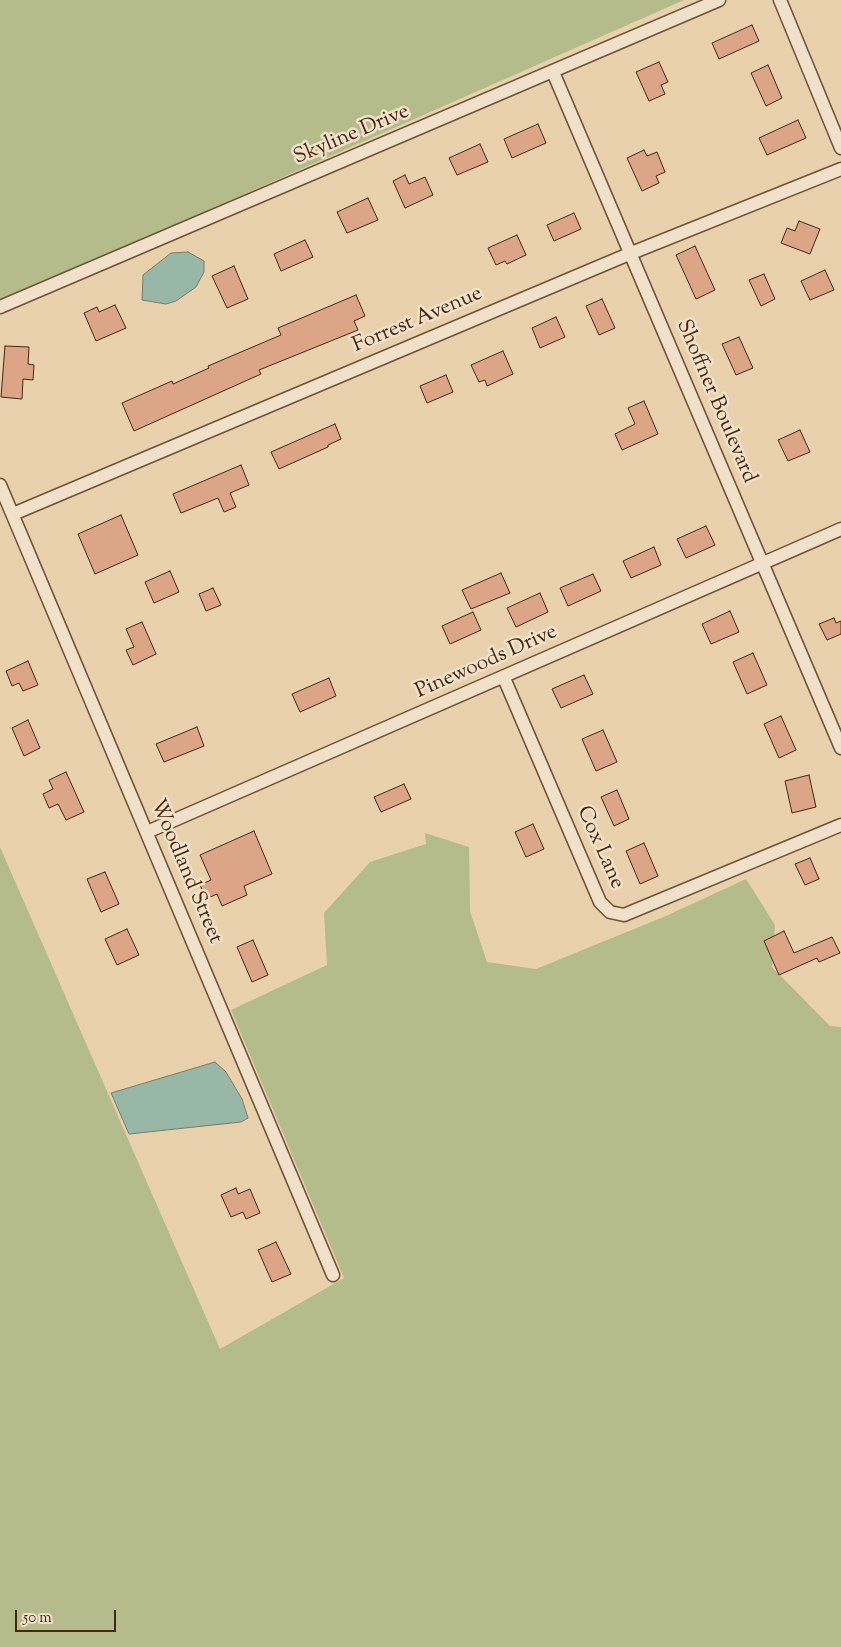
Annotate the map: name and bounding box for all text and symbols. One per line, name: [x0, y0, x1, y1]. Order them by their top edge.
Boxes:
street label: Skyline Drive: [291, 100, 413, 172]
street label: Forrest Avenue: [349, 282, 487, 360]
street label: Shoffner Boulevard: [669, 316, 761, 488]
street label: Pinewoods Drive: [412, 621, 562, 705]
street label: Woodland Street: [143, 796, 227, 948]
street label: Cox Lane: [570, 803, 628, 893]
scale bar: [18, 1600, 119, 1632]
text: 50 m: [23, 1608, 52, 1629]

